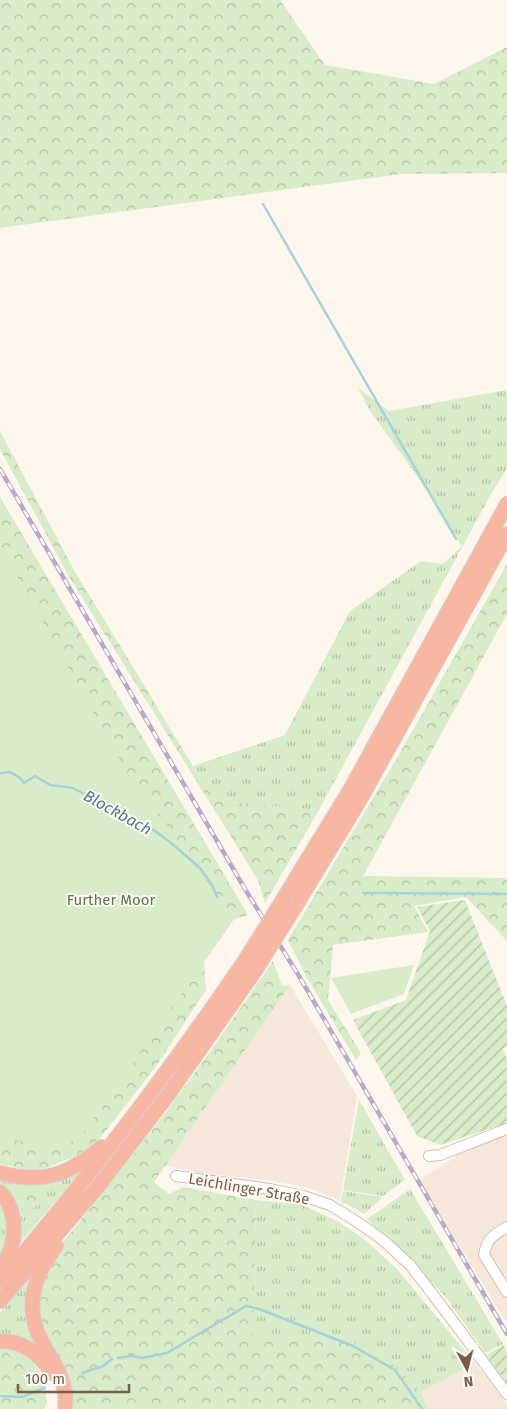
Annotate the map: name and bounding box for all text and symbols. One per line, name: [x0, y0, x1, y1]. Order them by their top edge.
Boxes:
water label: Blockbach: [80, 786, 155, 839]
park label: Further Moor: [67, 891, 155, 909]
street label: Leichlinger Straße: [187, 1170, 311, 1208]
north arrow: [442, 1344, 492, 1394]
scale bar: [18, 1362, 129, 1394]
text: 100 m: [25, 1370, 65, 1388]
text: N: [463, 1372, 474, 1390]

